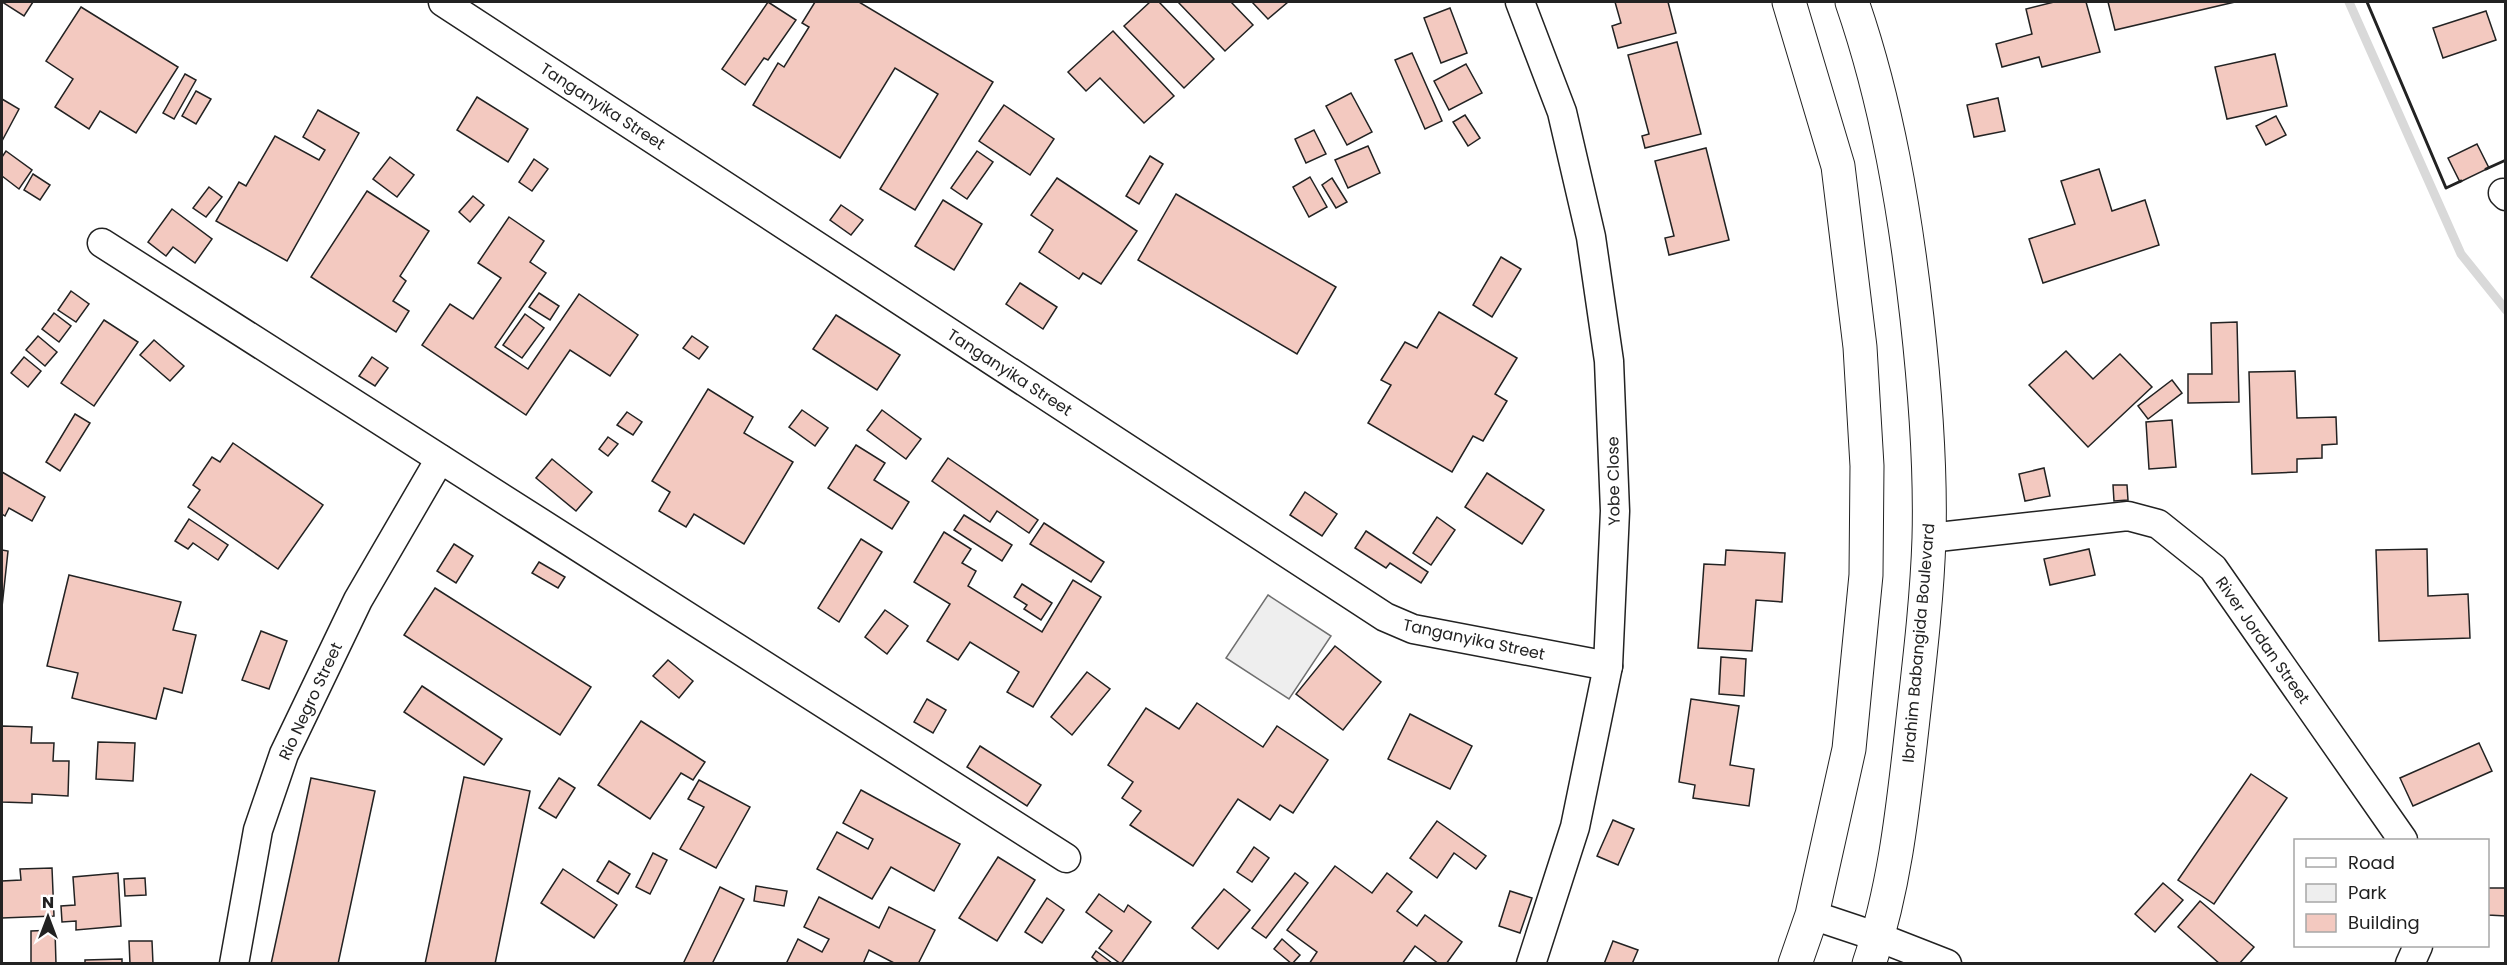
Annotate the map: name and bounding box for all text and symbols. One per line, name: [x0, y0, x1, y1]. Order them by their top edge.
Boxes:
street label: Tanganyika Street: [536, 57, 670, 156]
street label: Tanganyika Street: [943, 323, 1077, 422]
street label: Yobe Close: [1601, 436, 1626, 526]
street label: Ibrahim Babangida Boulevard: [1897, 522, 1940, 764]
street label: River Jordan Street: [2210, 572, 2315, 709]
street label: Tanganyika Street: [1401, 613, 1547, 666]
street label: Rio Negro Street: [273, 638, 348, 764]
legend: [2294, 839, 2489, 947]
text: Road: [2348, 850, 2395, 875]
text: Park: [2348, 880, 2387, 905]
north arrow: [18, 887, 78, 947]
text: N: [42, 891, 54, 914]
text: Building: [2348, 910, 2420, 935]

